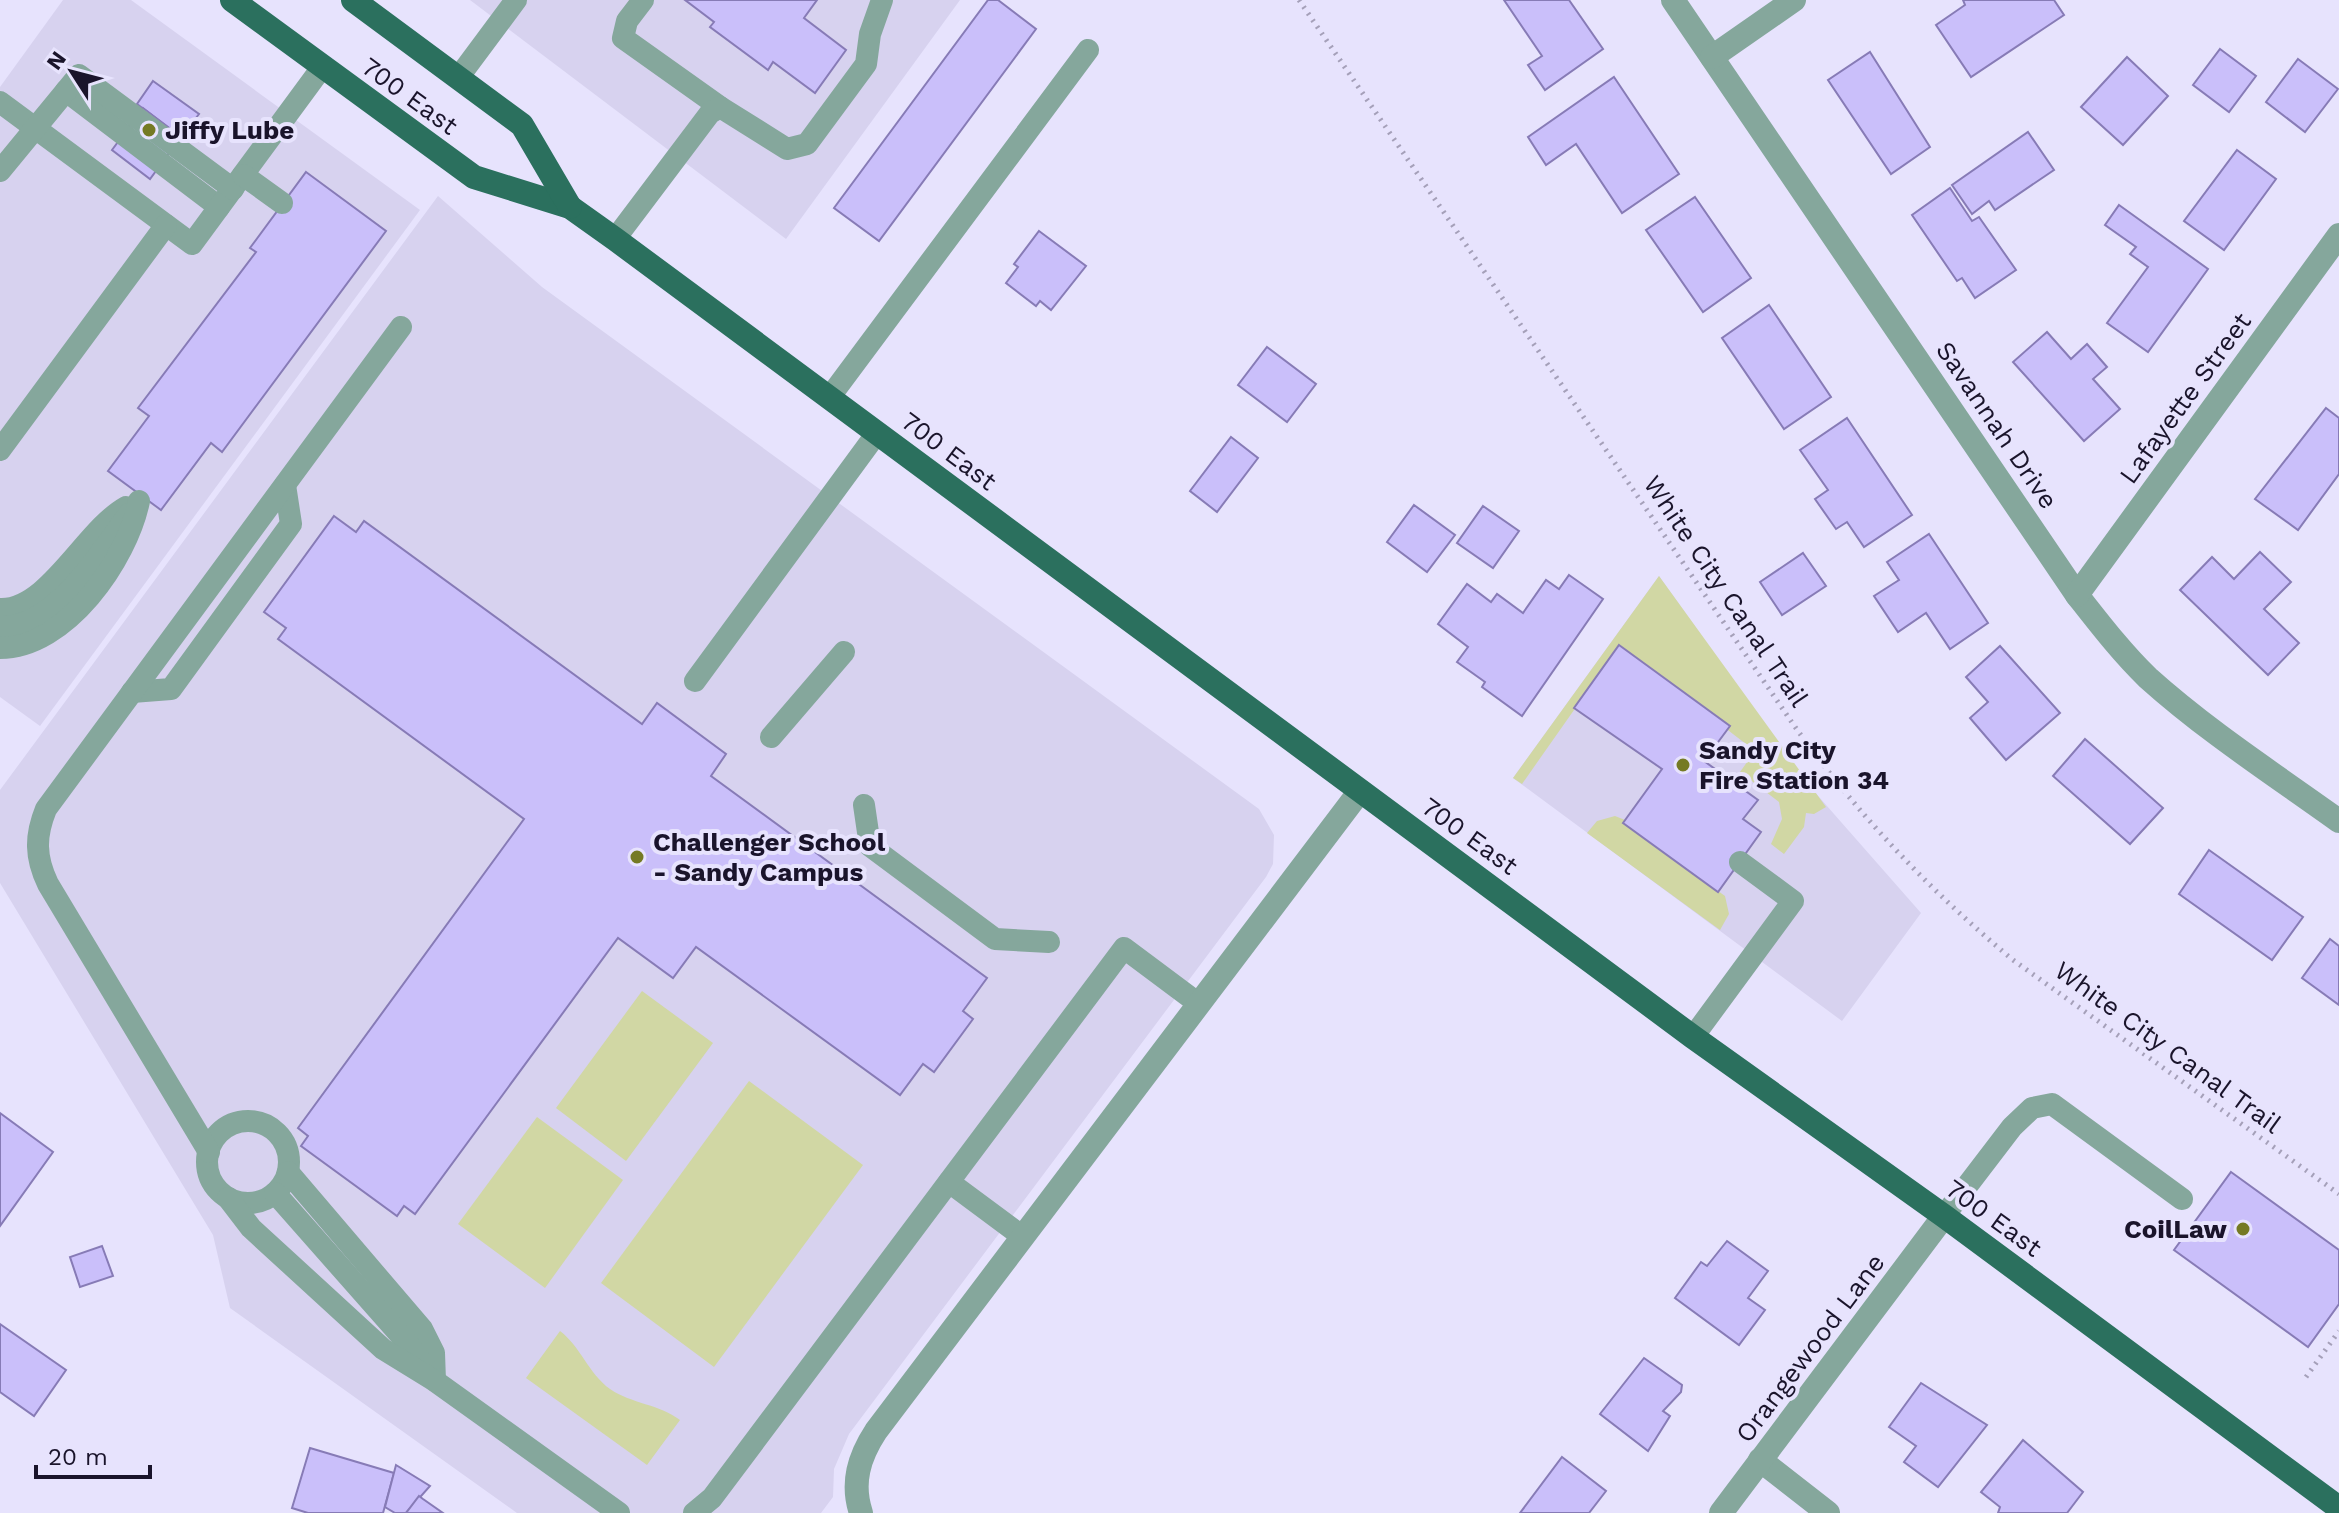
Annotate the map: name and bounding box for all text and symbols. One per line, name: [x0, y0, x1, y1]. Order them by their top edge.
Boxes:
north arrow: [32, 32, 112, 112]
text: N: [41, 47, 71, 74]
street label: 700 East: [356, 51, 464, 141]
place label: Jiffy Lube: [165, 115, 294, 145]
marker: Jiffy Lube: [140, 121, 158, 139]
street label: Lafayette Street: [2113, 307, 2257, 489]
street label: Savannah Drive: [1930, 336, 2064, 514]
street label: 700 East: [896, 406, 1003, 496]
street label: White City Canal Trail: [1637, 470, 1815, 712]
place label: Sandy City Fire Station 34: [1699, 735, 1889, 795]
marker: Sandy City Fire Station 34: [1674, 756, 1692, 774]
street label: 700 East: [1416, 791, 1524, 881]
place label: Challenger School - Sandy Campus: [653, 827, 886, 887]
marker: Challenger School - Sandy Campus: [628, 848, 646, 866]
street label: White City Canal Trail: [2049, 955, 2287, 1139]
street label: 700 East: [1940, 1173, 2048, 1263]
place label: CoilLaw: [2124, 1214, 2228, 1244]
marker: CoilLaw: [2234, 1220, 2252, 1238]
street label: Orangewood Lane: [1729, 1248, 1891, 1448]
scale bar: [36, 1429, 150, 1479]
text: 20 m: [48, 1443, 108, 1471]

